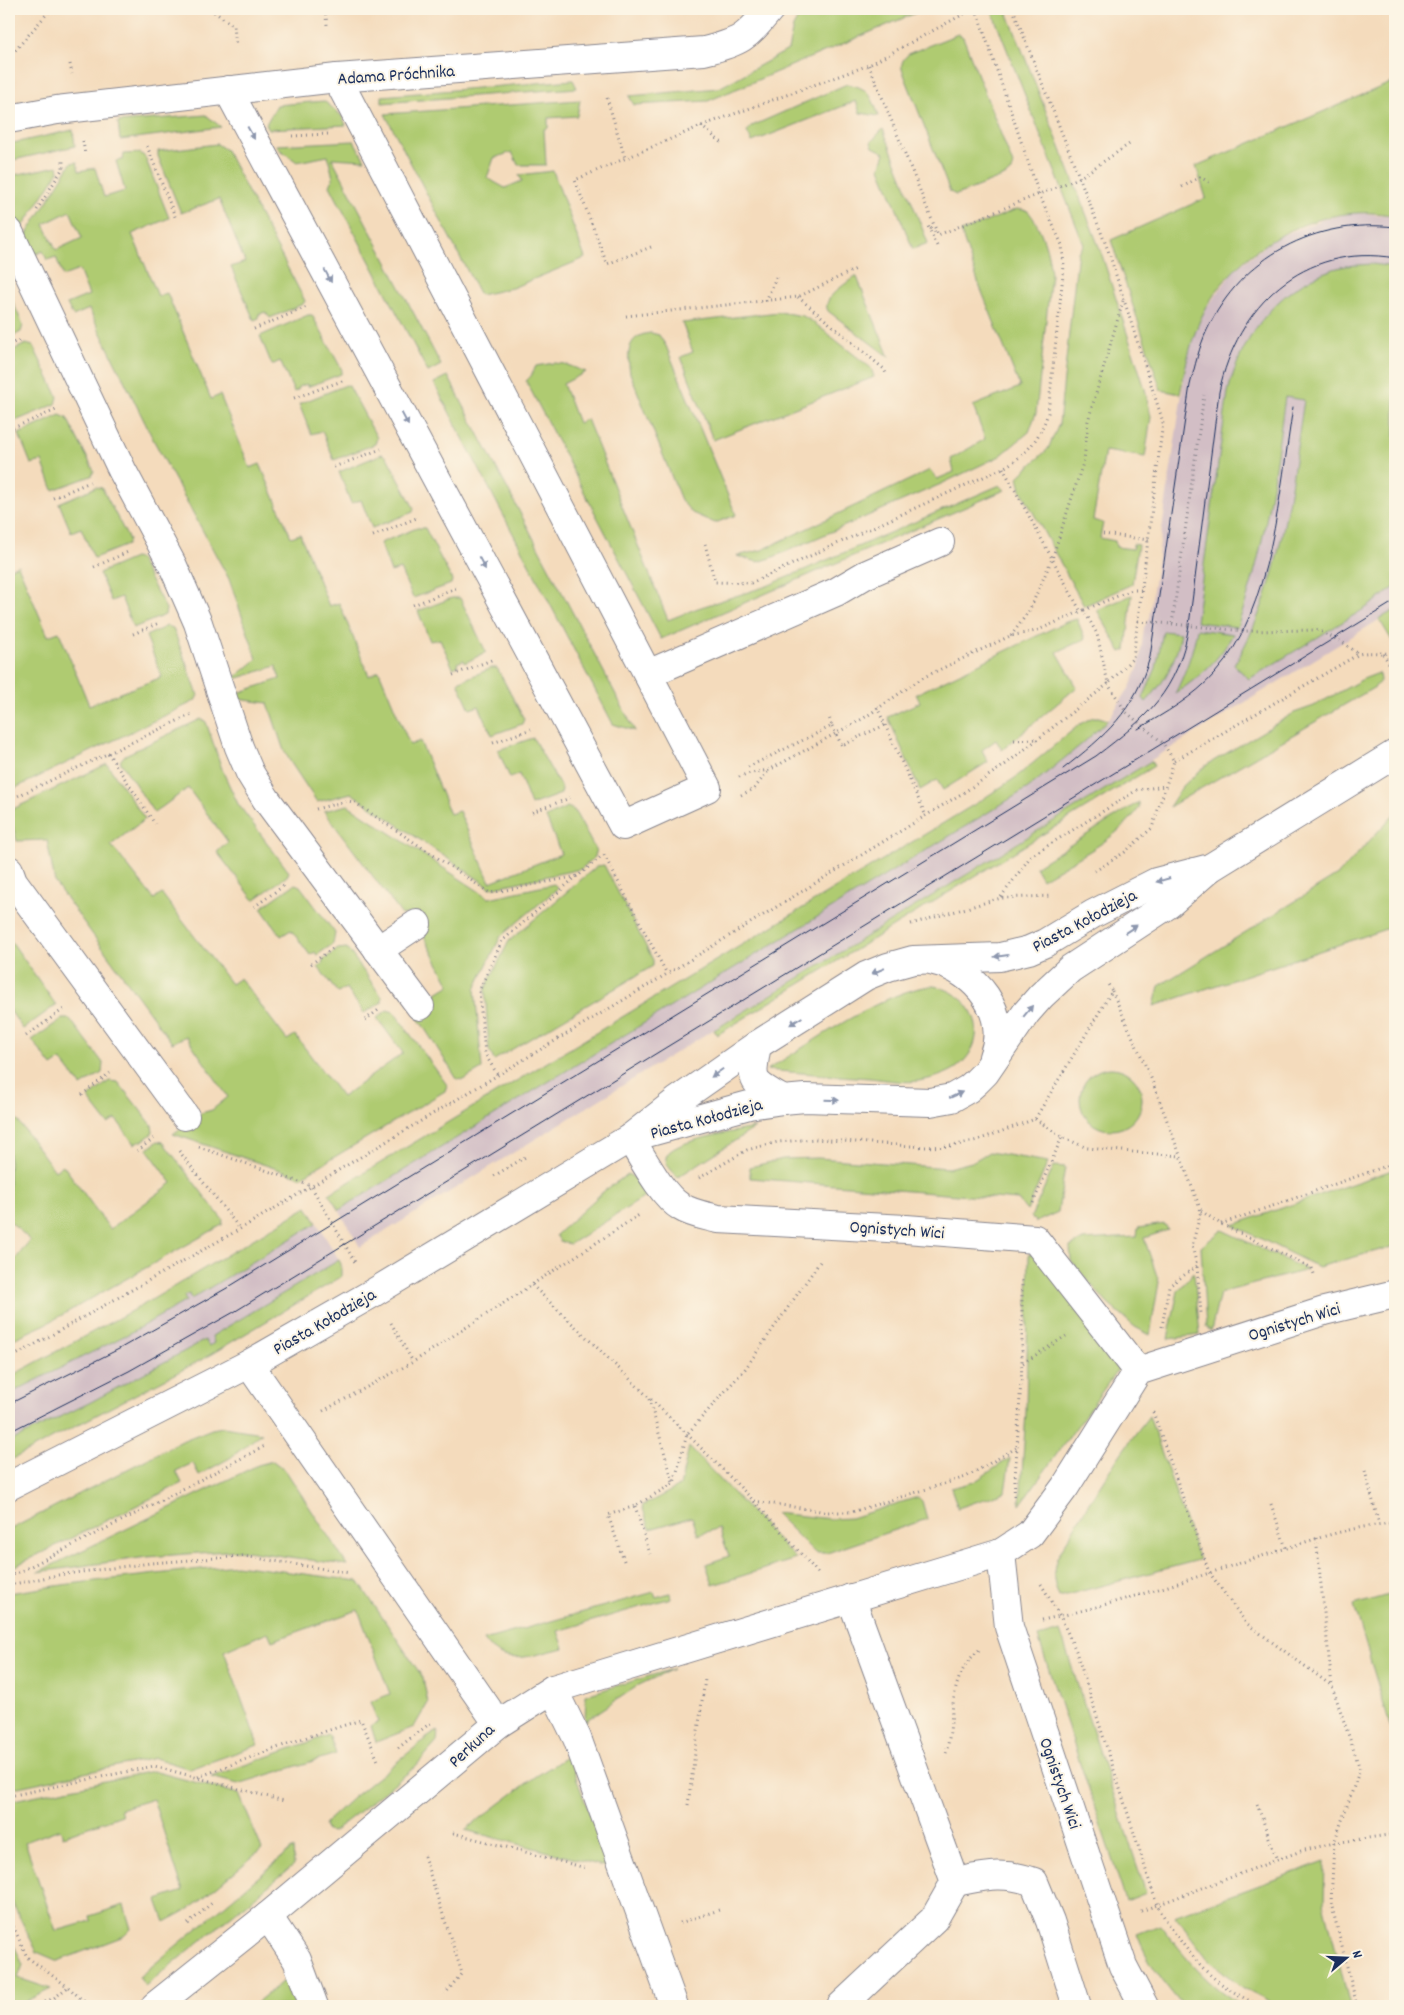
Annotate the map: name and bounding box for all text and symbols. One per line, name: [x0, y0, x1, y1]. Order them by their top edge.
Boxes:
street label: Adama Próchnika: [337, 60, 456, 93]
one-way arrow: [247, 126, 256, 140]
one-way arrow: [324, 269, 333, 283]
one-way arrow: [401, 412, 409, 427]
one-way arrow: [478, 555, 486, 570]
one-way arrow: [1155, 877, 1170, 885]
street label: Piasta Kołodzieja: [1028, 884, 1142, 960]
one-way arrow: [1124, 924, 1137, 934]
one-way arrow: [992, 952, 1008, 960]
one-way arrow: [871, 968, 885, 976]
one-way arrow: [1022, 1005, 1033, 1018]
one-way arrow: [790, 1016, 803, 1026]
one-way arrow: [710, 1068, 724, 1078]
one-way arrow: [949, 1090, 963, 1098]
street label: Piasta Kołodzieja: [648, 1093, 766, 1147]
one-way arrow: [824, 1096, 840, 1104]
street label: Ognistych Wici: [849, 1216, 945, 1247]
street label: Piasta Kołodzieja: [269, 1283, 382, 1363]
street label: Ognistych Wici: [1246, 1298, 1344, 1349]
street label: Perkuna: [444, 1719, 502, 1775]
street label: Ognistych Wici: [1031, 1735, 1086, 1833]
north arrow: [1322, 1932, 1372, 1982]
text: N: [1346, 1948, 1367, 1961]

